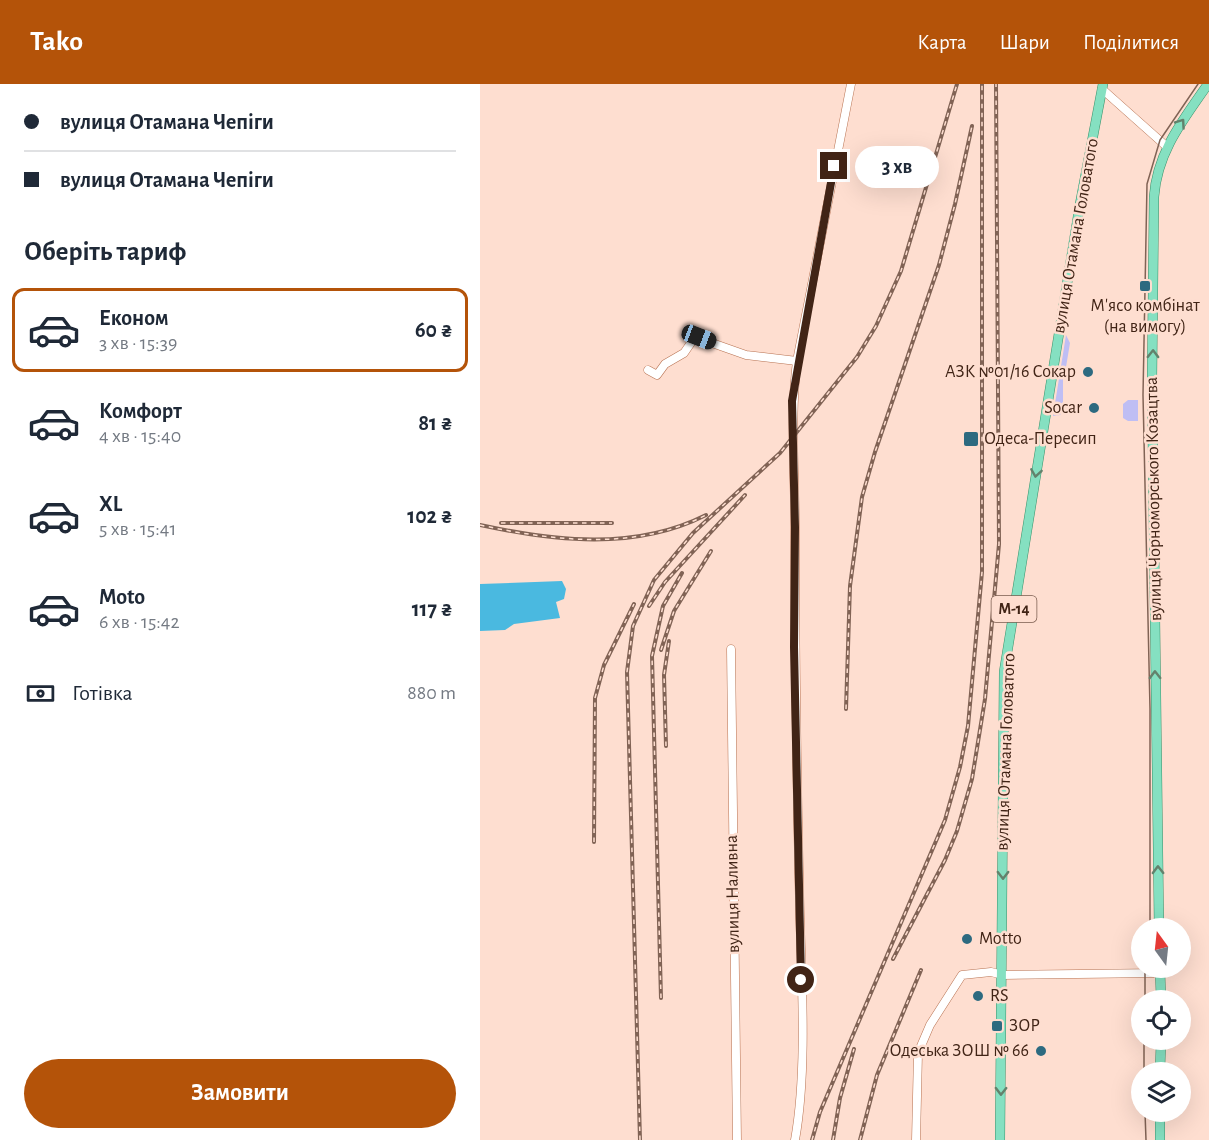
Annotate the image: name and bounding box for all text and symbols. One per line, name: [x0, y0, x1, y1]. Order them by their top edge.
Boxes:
text: Tako: [30, 28, 83, 56]
text: Карта: [917, 32, 967, 53]
text: Шари: [1000, 32, 1050, 53]
text: Поділитися: [1083, 32, 1179, 53]
text: вулиця Отамана Чепіги: [60, 111, 274, 133]
one-way arrow: [1174, 118, 1185, 129]
street label: вулиця Отамана Головатого: [1050, 137, 1102, 335]
callout: 3 хв: [855, 145, 939, 187]
route end: [820, 152, 847, 179]
text: 3 хв: [882, 157, 912, 177]
text: вулиця Отамана Чепіги: [60, 169, 274, 191]
text: Оберіть тариф: [24, 238, 186, 265]
marker: М'ясо комбінат (на вимогу): [1138, 279, 1152, 293]
place label: М'ясо комбінат (на вимогу): [1090, 296, 1200, 336]
icon: car: [27, 303, 81, 357]
text: Економ: [99, 307, 169, 329]
text: 60 ₴: [415, 319, 453, 341]
car: [679, 322, 719, 352]
text: 3 хв · 15:39: [99, 333, 177, 353]
one-way arrow: [1146, 350, 1159, 359]
place label: АЗК №01/16 Сокар: [945, 363, 1076, 381]
marker: АЗК №01/16 Сокар: [1081, 365, 1095, 379]
street label: вулиця Чорноморського Козацтва: [1143, 377, 1165, 621]
icon: car: [27, 396, 81, 450]
place label: Socar: [1044, 399, 1082, 417]
text: Комфорт: [99, 400, 182, 422]
marker: Socar: [1087, 401, 1101, 415]
text: 81 ₴: [418, 412, 453, 434]
text: 4 хв · 15:40: [99, 426, 181, 446]
marker: Одеса-Пересип: [962, 430, 980, 448]
place label: Одеса-Пересип: [984, 430, 1097, 448]
one-way arrow: [1031, 468, 1043, 477]
icon: car: [27, 489, 81, 543]
text: XL: [99, 493, 122, 515]
text: 102 ₴: [407, 505, 453, 527]
text: 5 хв · 15:41: [99, 519, 176, 539]
icon: car: [27, 582, 81, 636]
text: Moto: [99, 586, 145, 608]
road number: М-14: [992, 596, 1036, 622]
text: 117 ₴: [412, 598, 453, 620]
text: 6 хв · 15:42: [99, 612, 180, 632]
street label: вулиця Отамана Головатого: [994, 653, 1018, 851]
one-way arrow: [1149, 671, 1162, 680]
icon: cash: [24, 677, 57, 710]
text: Готівка: [72, 682, 133, 704]
text: 880 m: [407, 683, 456, 703]
street label: вулиця Наливна: [723, 835, 743, 953]
one-way arrow: [1152, 866, 1164, 875]
one-way arrow: [996, 871, 1009, 880]
north arrow: [1131, 918, 1191, 978]
map controls: [1131, 918, 1191, 1122]
place label: Motto: [979, 930, 1022, 948]
marker: Motto: [960, 932, 974, 946]
route start: [787, 966, 814, 993]
place label: RS: [990, 987, 1009, 1005]
marker: RS: [971, 989, 985, 1003]
button: locate: [1131, 990, 1191, 1050]
place label: ЗОР: [1009, 1017, 1040, 1035]
marker: ЗОР: [990, 1019, 1004, 1033]
place label: Одеська ЗОШ № 66: [889, 1042, 1029, 1060]
marker: Одеська ЗОШ № 66: [1034, 1044, 1048, 1058]
button: Замовити: [24, 1059, 456, 1128]
button: layers: [1131, 1062, 1191, 1122]
one-way arrow: [995, 1087, 1007, 1096]

